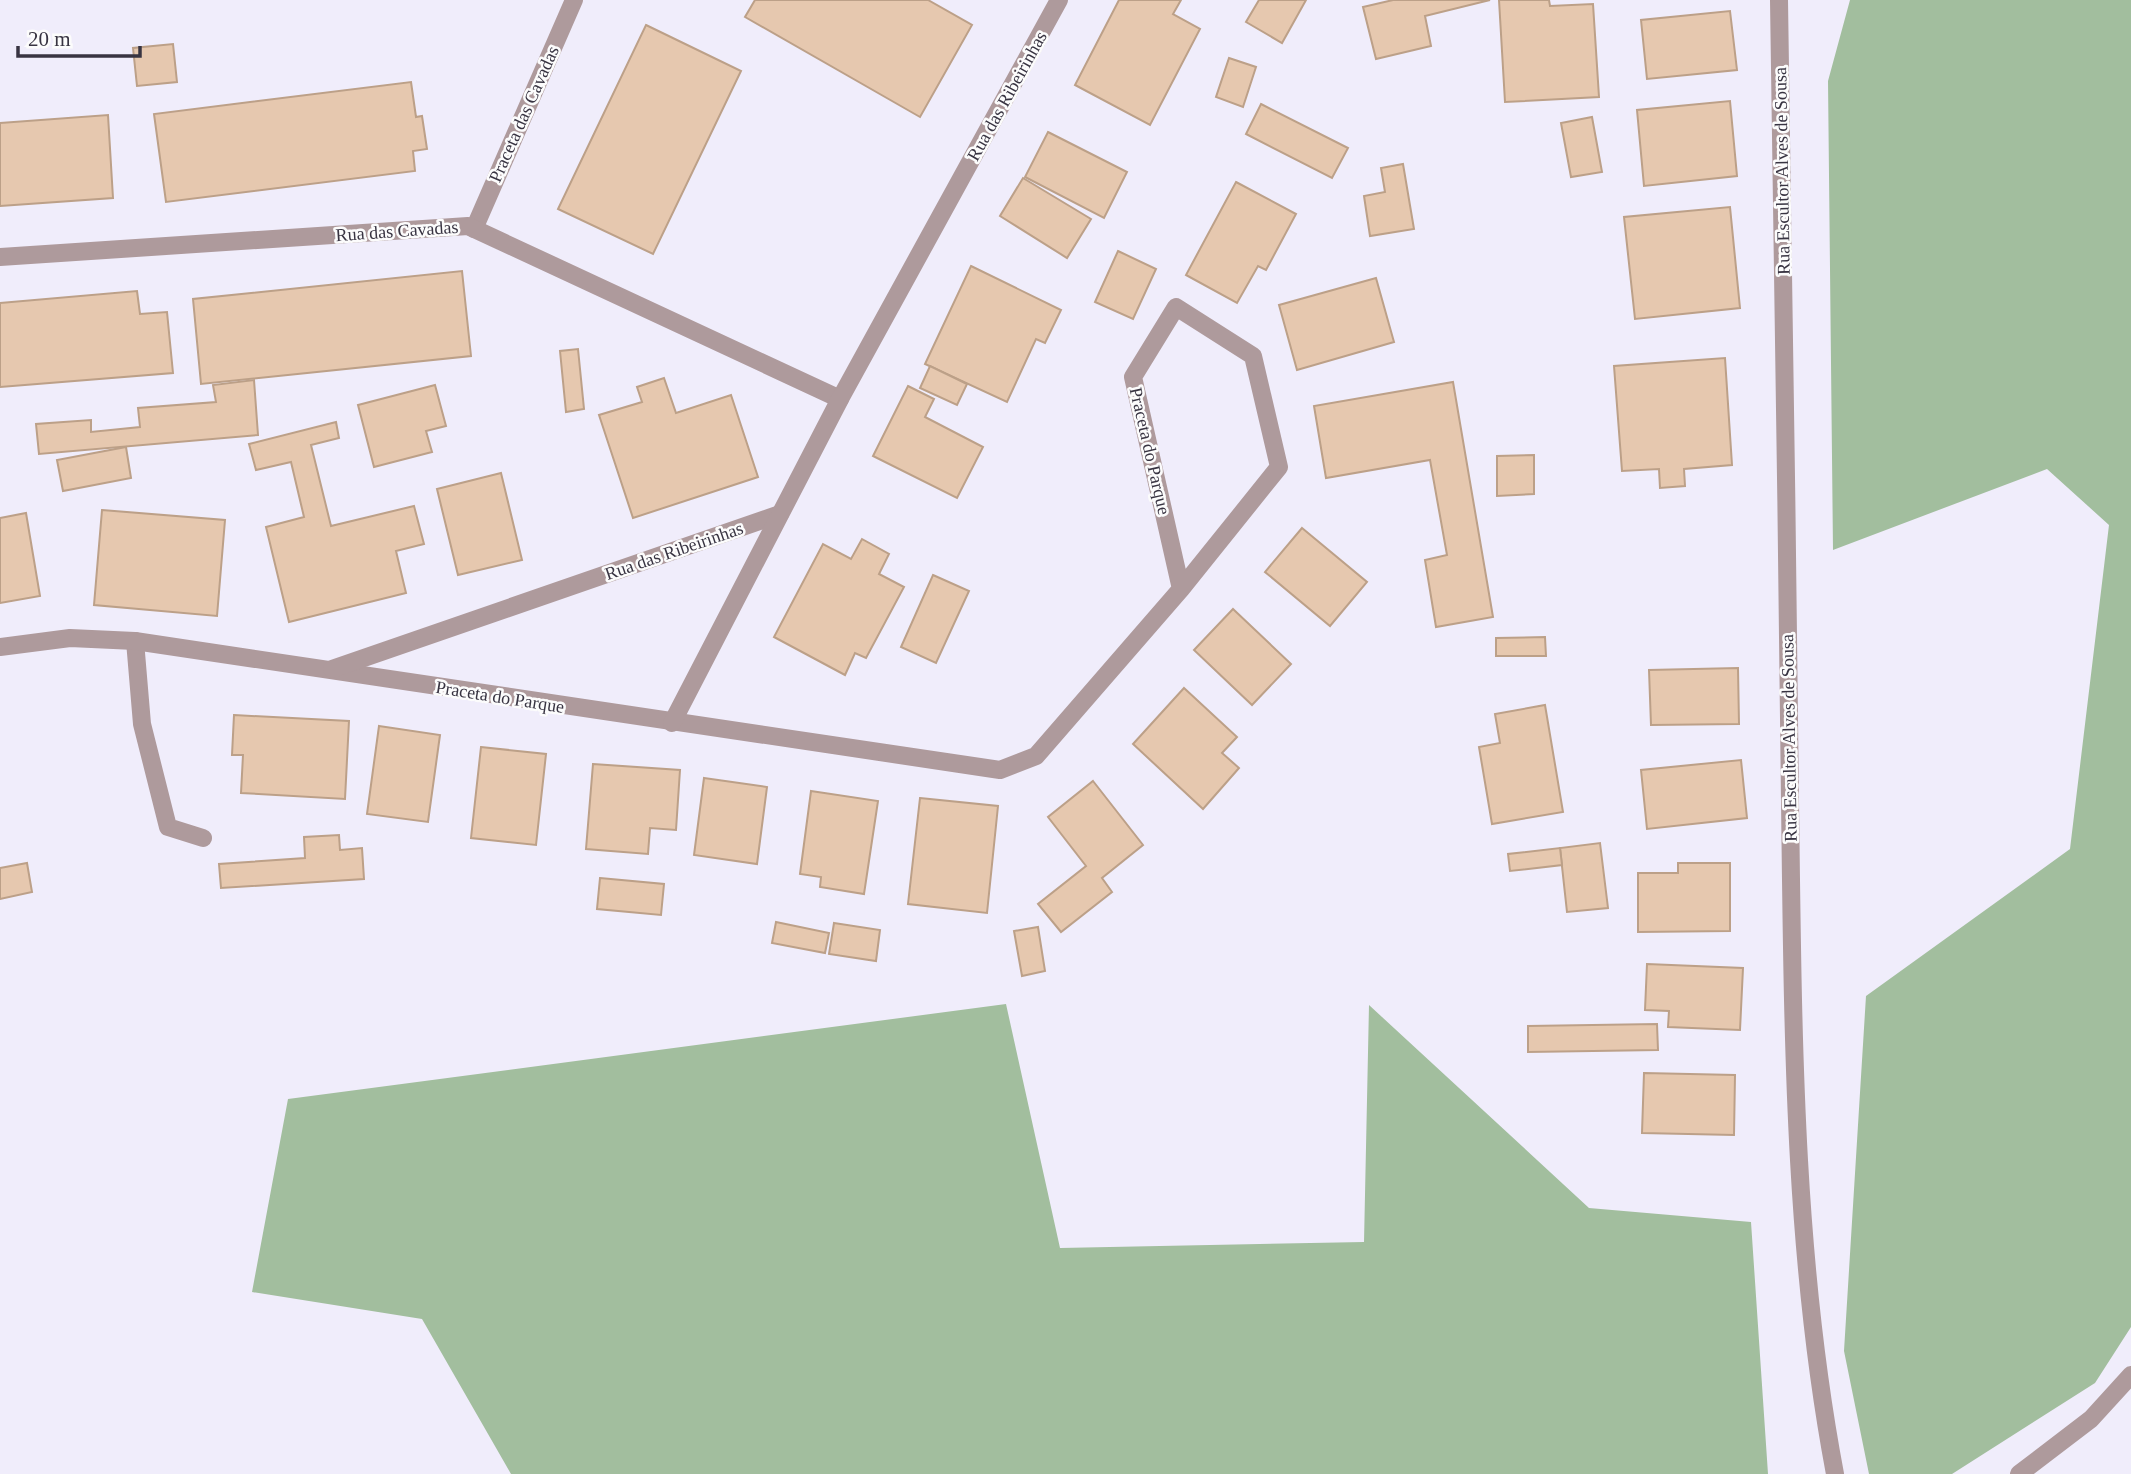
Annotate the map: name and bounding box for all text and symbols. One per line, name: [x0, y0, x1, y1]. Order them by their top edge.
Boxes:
scale bar: [18, 14, 140, 58]
text: 20 m: [28, 27, 71, 51]
street label: Rua das Ribeirinhas: [963, 28, 1051, 164]
street label: Praceta das Cavadas: [485, 43, 563, 185]
street label: Rua Escultor Alves de Sousa: [1770, 67, 1794, 275]
street label: Rua das Cavadas: [335, 217, 459, 245]
street label: Praceta do Parque: [1126, 385, 1174, 517]
street label: Rua das Ribeirinhas: [602, 518, 746, 584]
street label: Rua Escultor Alves de Sousa: [1777, 634, 1801, 842]
street label: Praceta do Parque: [434, 677, 566, 717]

